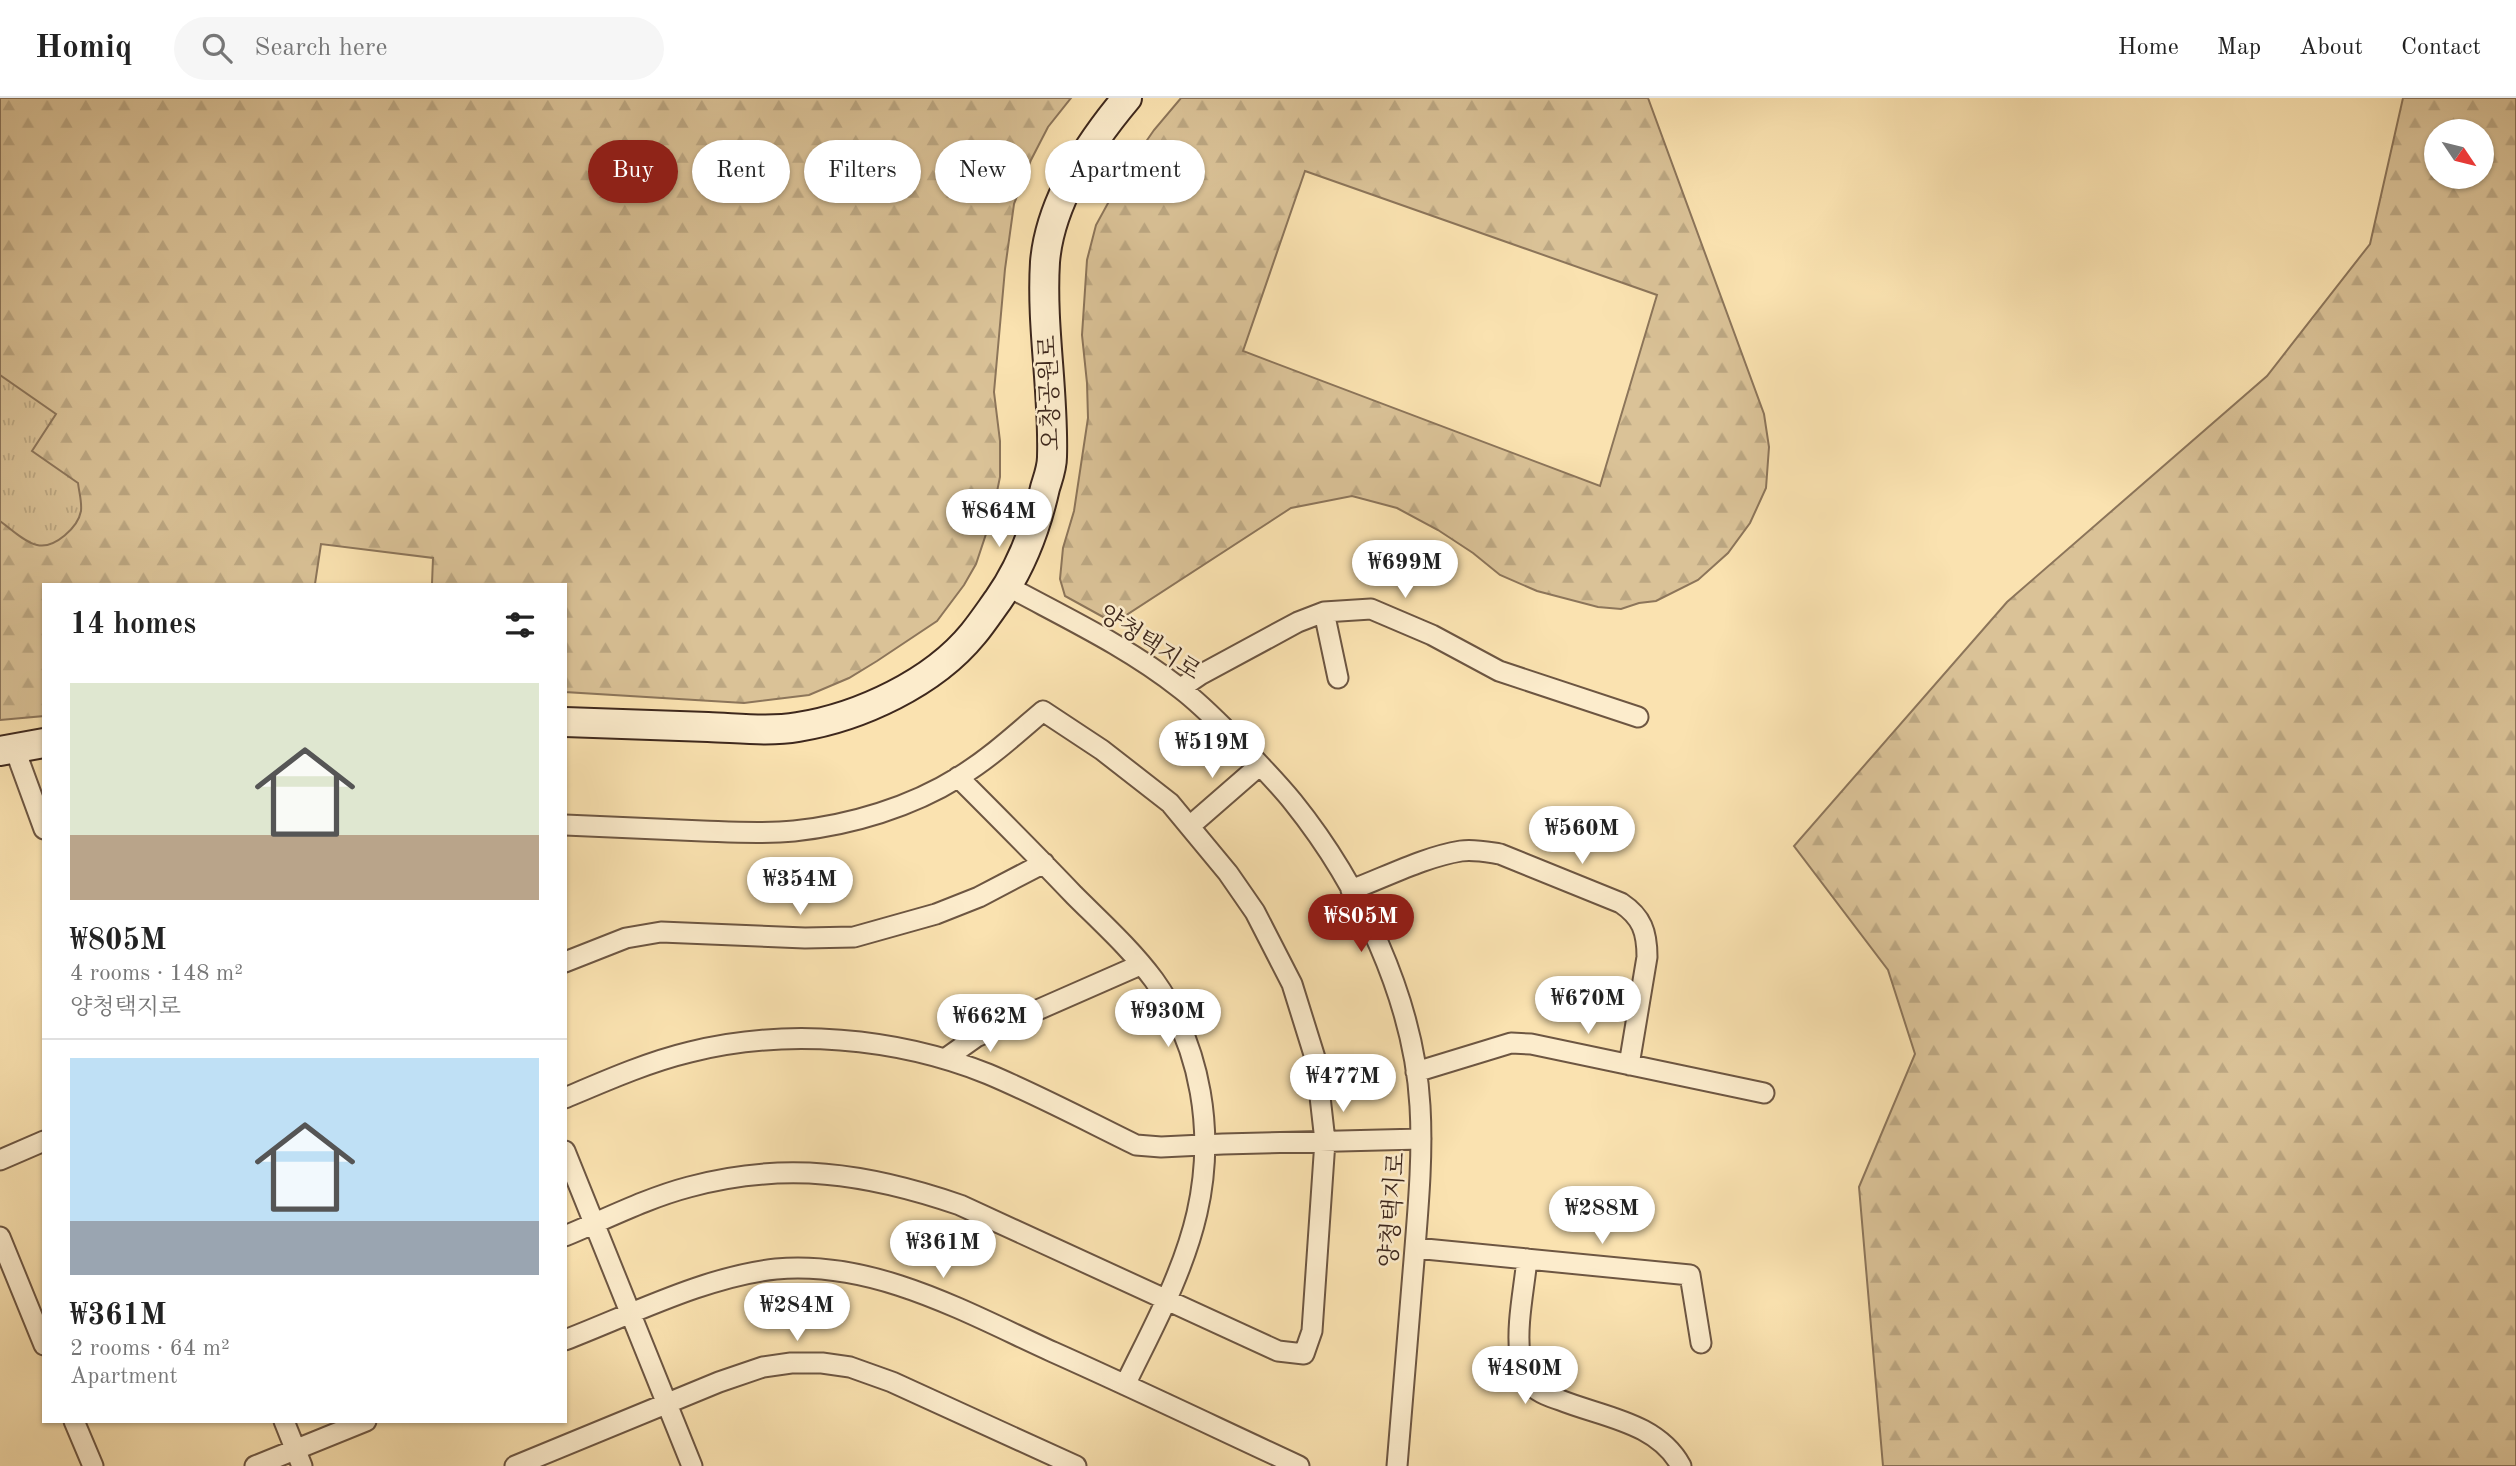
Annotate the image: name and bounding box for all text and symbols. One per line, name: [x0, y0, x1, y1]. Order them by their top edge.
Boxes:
search box: [174, 17, 664, 80]
icon: search: [198, 29, 236, 67]
text: Homiq: [35, 32, 132, 65]
text: Search here: [254, 35, 387, 61]
text: Home: [2118, 36, 2179, 60]
text: Map: [2217, 36, 2261, 60]
text: About: [2299, 36, 2363, 60]
text: Contact: [2401, 36, 2481, 60]
north arrow: [2424, 119, 2494, 189]
map controls: [2424, 119, 2494, 189]
chip: Buy: [588, 140, 678, 203]
chip: Rent: [692, 140, 790, 203]
chip: Filters: [804, 140, 921, 203]
chip: New: [935, 140, 1031, 203]
chip: Apartment: [1045, 140, 1205, 203]
street label: 오창공원로: [1035, 335, 1065, 451]
pin: ₩864M: [950, 490, 1048, 549]
text: ₩864M: [962, 500, 1036, 523]
pin: ₩699M: [1356, 540, 1454, 600]
text: ₩699M: [1368, 551, 1442, 574]
street label: 양청택지로: [1094, 600, 1205, 685]
icon: filters: [501, 606, 539, 644]
text: 14 homes: [70, 610, 196, 640]
pin: ₩519M: [1163, 720, 1261, 780]
icon: home: [242, 729, 368, 855]
text: ₩519M: [1175, 731, 1249, 754]
pin: ₩560M: [1533, 806, 1631, 866]
text: ₩560M: [1545, 817, 1619, 840]
pin: ₩354M: [751, 858, 849, 917]
text: ₩354M: [763, 868, 837, 891]
pin: ₩805M: [1312, 894, 1410, 954]
text: ₩805M: [1324, 905, 1398, 928]
text: ₩805M: [70, 926, 167, 956]
text: 4 rooms · 148 m²: [70, 962, 243, 985]
pin: ₩670M: [1539, 976, 1637, 1036]
text: ₩670M: [1551, 987, 1625, 1010]
pin: ₩930M: [1119, 990, 1217, 1049]
pin: ₩662M: [941, 995, 1039, 1054]
text: 양청택지로: [70, 996, 181, 1019]
text: ₩930M: [1131, 1000, 1205, 1023]
text: ₩662M: [953, 1005, 1027, 1028]
pin: ₩477M: [1294, 1054, 1392, 1114]
text: ₩477M: [1306, 1065, 1380, 1088]
icon: home: [242, 1104, 368, 1230]
street label: 양청택지로: [1376, 1151, 1410, 1269]
pin: ₩288M: [1553, 1186, 1651, 1246]
text: ₩288M: [1565, 1197, 1639, 1220]
pin: ₩361M: [894, 1220, 992, 1280]
text: ₩361M: [906, 1231, 980, 1254]
pin: ₩284M: [748, 1284, 846, 1343]
text: ₩284M: [760, 1294, 834, 1317]
text: ₩361M: [70, 1301, 167, 1331]
text: 2 rooms · 64 m²: [70, 1337, 230, 1360]
pin: ₩480M: [1476, 1346, 1574, 1406]
text: ₩480M: [1488, 1357, 1562, 1380]
text: Apartment: [70, 1365, 178, 1388]

